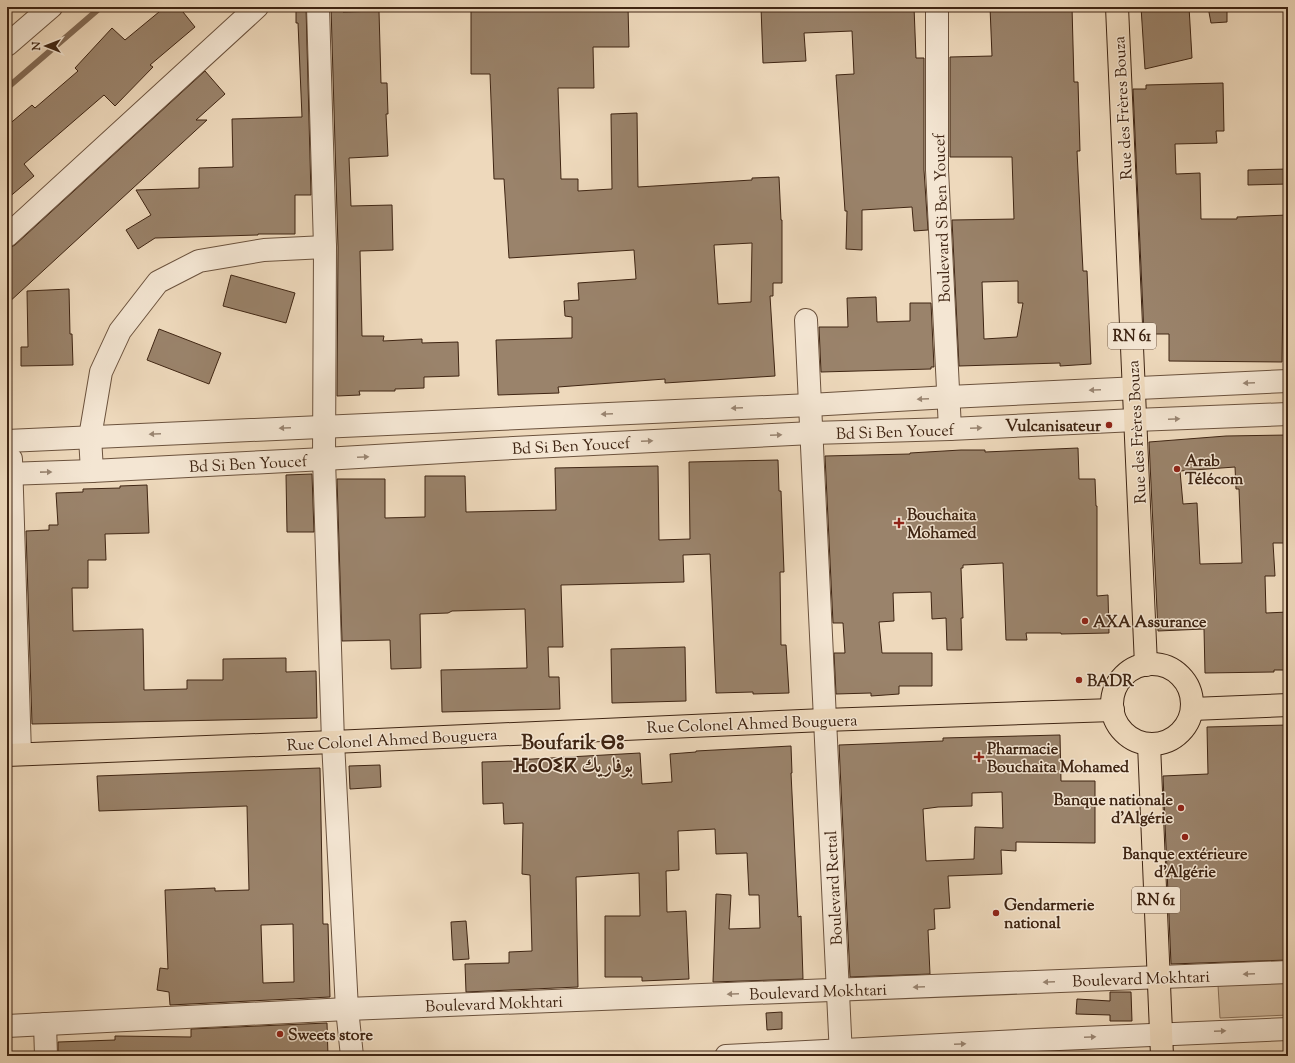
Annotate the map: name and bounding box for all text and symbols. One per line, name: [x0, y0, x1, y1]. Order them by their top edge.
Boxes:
north arrow: [26, 26, 66, 66]
street label: Rue des Frères Bouza: [1109, 35, 1140, 180]
text: N: [29, 41, 45, 51]
street label: Boulevard Si Ben Youcef: [929, 131, 958, 303]
road number: RN 61: [1108, 323, 1156, 349]
street label: Rue des Frères Bouza: [1123, 359, 1154, 504]
one-way arrow: [1242, 380, 1255, 386]
one-way arrow: [1088, 387, 1101, 393]
one-way arrow: [917, 395, 929, 402]
one-way arrow: [731, 405, 743, 412]
one-way arrow: [601, 410, 613, 417]
one-way arrow: [1168, 415, 1180, 422]
place label: Vulcanisateur: [1005, 416, 1102, 439]
street label: Bd Si Ben Youcef: [836, 420, 956, 447]
marker: Vulcanisateur: [1104, 420, 1114, 430]
one-way arrow: [970, 424, 982, 431]
one-way arrow: [279, 425, 291, 432]
one-way arrow: [149, 431, 161, 438]
one-way arrow: [770, 432, 783, 438]
street label: Bd Si Ben Youcef: [511, 433, 632, 462]
one-way arrow: [641, 438, 653, 445]
street label: Bd Si Ben Youcef: [188, 451, 309, 480]
place label: Arab Télécom: [1185, 451, 1244, 492]
one-way arrow: [357, 454, 370, 460]
marker: Arab Télécom: [1172, 464, 1182, 474]
one-way arrow: [40, 469, 53, 475]
place label: Bouchaita Mohamed: [907, 505, 977, 546]
marker: Bouchaita Mohamed: [894, 518, 904, 528]
place label: AXA Assurance: [1093, 612, 1207, 635]
marker: AXA Assurance: [1080, 616, 1090, 626]
place label: BADR: [1087, 671, 1134, 694]
marker: BADR: [1074, 675, 1084, 685]
street label: Rue Colonel Ahmed Bouguera: [646, 710, 859, 741]
street label: Rue Colonel Ahmed Bouguera: [286, 724, 499, 759]
district label: Boufarik ⴱⵓ ⴼⴰⵔⵉⴽ بوفاريك: [513, 730, 633, 782]
place label: Pharmacie Bouchaita Mohamed: [987, 739, 1130, 780]
marker: Pharmacie Bouchaita Mohamed: [974, 752, 984, 762]
place label: Banque nationale d'Algérie: [1053, 790, 1174, 831]
marker: Banque nationale d'Algérie: [1176, 803, 1186, 813]
street label: Boulevard Rettal: [821, 829, 850, 946]
marker: Banque extérieure d'Algérie: [1180, 832, 1190, 842]
place label: Banque extérieure d'Algérie: [1122, 844, 1248, 885]
road number: RN 61: [1132, 887, 1180, 913]
place label: Gendarmerie national: [1004, 895, 1095, 936]
marker: Gendarmerie national: [991, 908, 1001, 918]
street label: Boulevard Mokhtari: [1072, 967, 1211, 994]
one-way arrow: [1242, 971, 1255, 977]
one-way arrow: [1043, 978, 1055, 985]
street label: Boulevard Mokhtari: [749, 980, 888, 1007]
one-way arrow: [913, 983, 925, 990]
one-way arrow: [726, 991, 739, 997]
street label: Boulevard Mokhtari: [425, 992, 564, 1019]
place label: Sweets store: [288, 1025, 374, 1048]
one-way arrow: [1214, 1028, 1226, 1035]
marker: Sweets store: [275, 1029, 285, 1039]
one-way arrow: [1084, 1034, 1097, 1040]
one-way arrow: [954, 1040, 966, 1047]

